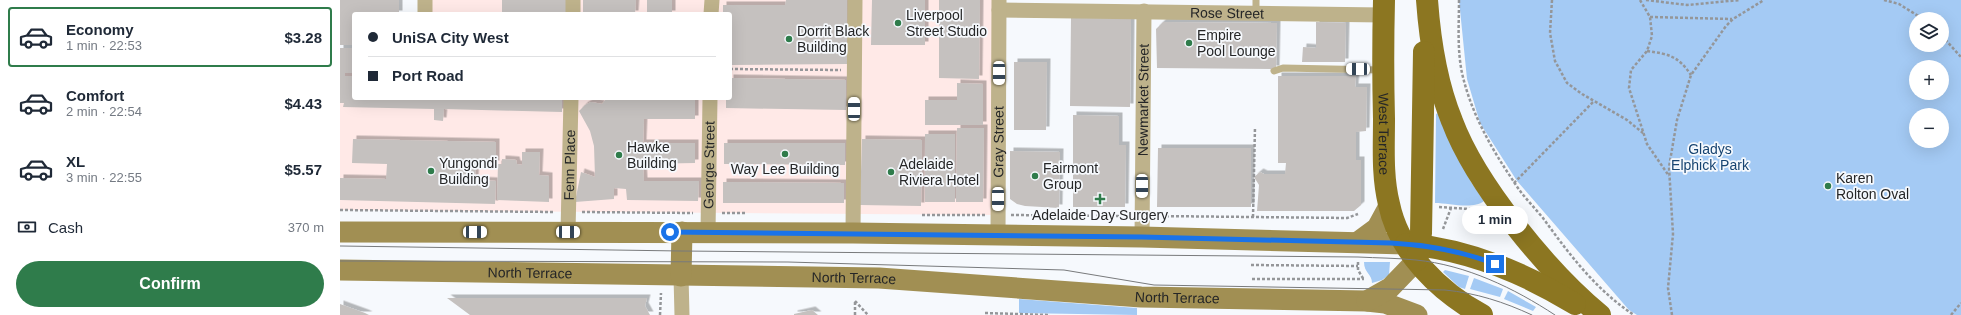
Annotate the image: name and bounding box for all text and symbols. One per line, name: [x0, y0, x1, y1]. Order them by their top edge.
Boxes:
street label: Rose Street: [1190, 4, 1264, 21]
place label: Liverpool Street Studio: [906, 7, 987, 39]
map controls: [1909, 12, 1949, 148]
button: layers: [1909, 12, 1949, 52]
marker: Liverpool Street Studio: [893, 18, 903, 28]
icon: car: [18, 19, 54, 55]
text: Economy: [66, 21, 134, 38]
place label: Dorrit Black Building: [797, 23, 870, 55]
place label: Empire Pool Lounge: [1197, 27, 1276, 59]
text: $3.28: [284, 29, 322, 46]
text: UniSA City West: [392, 29, 509, 46]
marker: Dorrit Black Building: [784, 34, 794, 44]
text: 1 min · 22:53: [66, 38, 142, 53]
marker: Empire Pool Lounge: [1184, 38, 1194, 48]
street label: Newmarket Street: [1135, 44, 1152, 156]
button: +: [1909, 60, 1949, 100]
car: [993, 61, 1005, 85]
car: [1346, 63, 1370, 75]
text: Port Road: [392, 67, 464, 84]
icon: car: [18, 85, 54, 121]
text: Comfort: [66, 87, 124, 104]
street label: West Terrace: [1375, 93, 1393, 176]
text: $4.43: [284, 95, 322, 112]
car: [848, 97, 860, 121]
text: 2 min · 22:54: [66, 104, 142, 119]
street label: Gray Street: [990, 106, 1007, 178]
button: −: [1909, 108, 1949, 148]
street label: George Street: [700, 121, 718, 209]
street label: Fenn Place: [561, 129, 578, 201]
place label: Hawke Building: [627, 139, 677, 171]
park label: Gladys Elphick Park: [1671, 141, 1750, 173]
marker: Way Lee Building: [780, 149, 790, 159]
marker: Hawke Building: [614, 150, 624, 160]
icon: car: [18, 151, 54, 187]
text: XL: [66, 153, 85, 170]
place label: Yungondi Building: [439, 155, 497, 187]
place label: Adelaide Riviera Hotel: [899, 156, 979, 188]
place label: Fairmont Group: [1043, 160, 1098, 192]
text: $5.57: [284, 161, 322, 178]
place label: Way Lee Building: [731, 161, 839, 177]
marker: Yungondi Building: [426, 166, 436, 176]
marker: Adelaide Riviera Hotel: [886, 167, 896, 177]
text: 3 min · 22:55: [66, 170, 142, 185]
place label: Karen Rolton Oval: [1836, 170, 1909, 202]
marker: Fairmont Group: [1030, 171, 1040, 181]
car: [1136, 174, 1148, 198]
marker: Karen Rolton Oval: [1823, 181, 1833, 191]
car: [992, 187, 1004, 211]
marker: Adelaide Day Surgery: [1094, 193, 1106, 205]
callout: 1 min: [1462, 206, 1528, 234]
place label: Adelaide Day Surgery: [1032, 207, 1168, 223]
text: 1 min: [1478, 212, 1512, 227]
icon: cash: [16, 216, 38, 238]
text: Cash: [48, 219, 83, 236]
text: 370 m: [288, 220, 324, 235]
route start: [661, 223, 679, 241]
car: [463, 226, 487, 238]
car: [556, 226, 580, 238]
route end: [1486, 255, 1504, 273]
button: Confirm: [16, 261, 324, 307]
street label: North Terrace: [488, 264, 573, 281]
street label: North Terrace: [812, 269, 897, 287]
street label: North Terrace: [1134, 289, 1220, 306]

